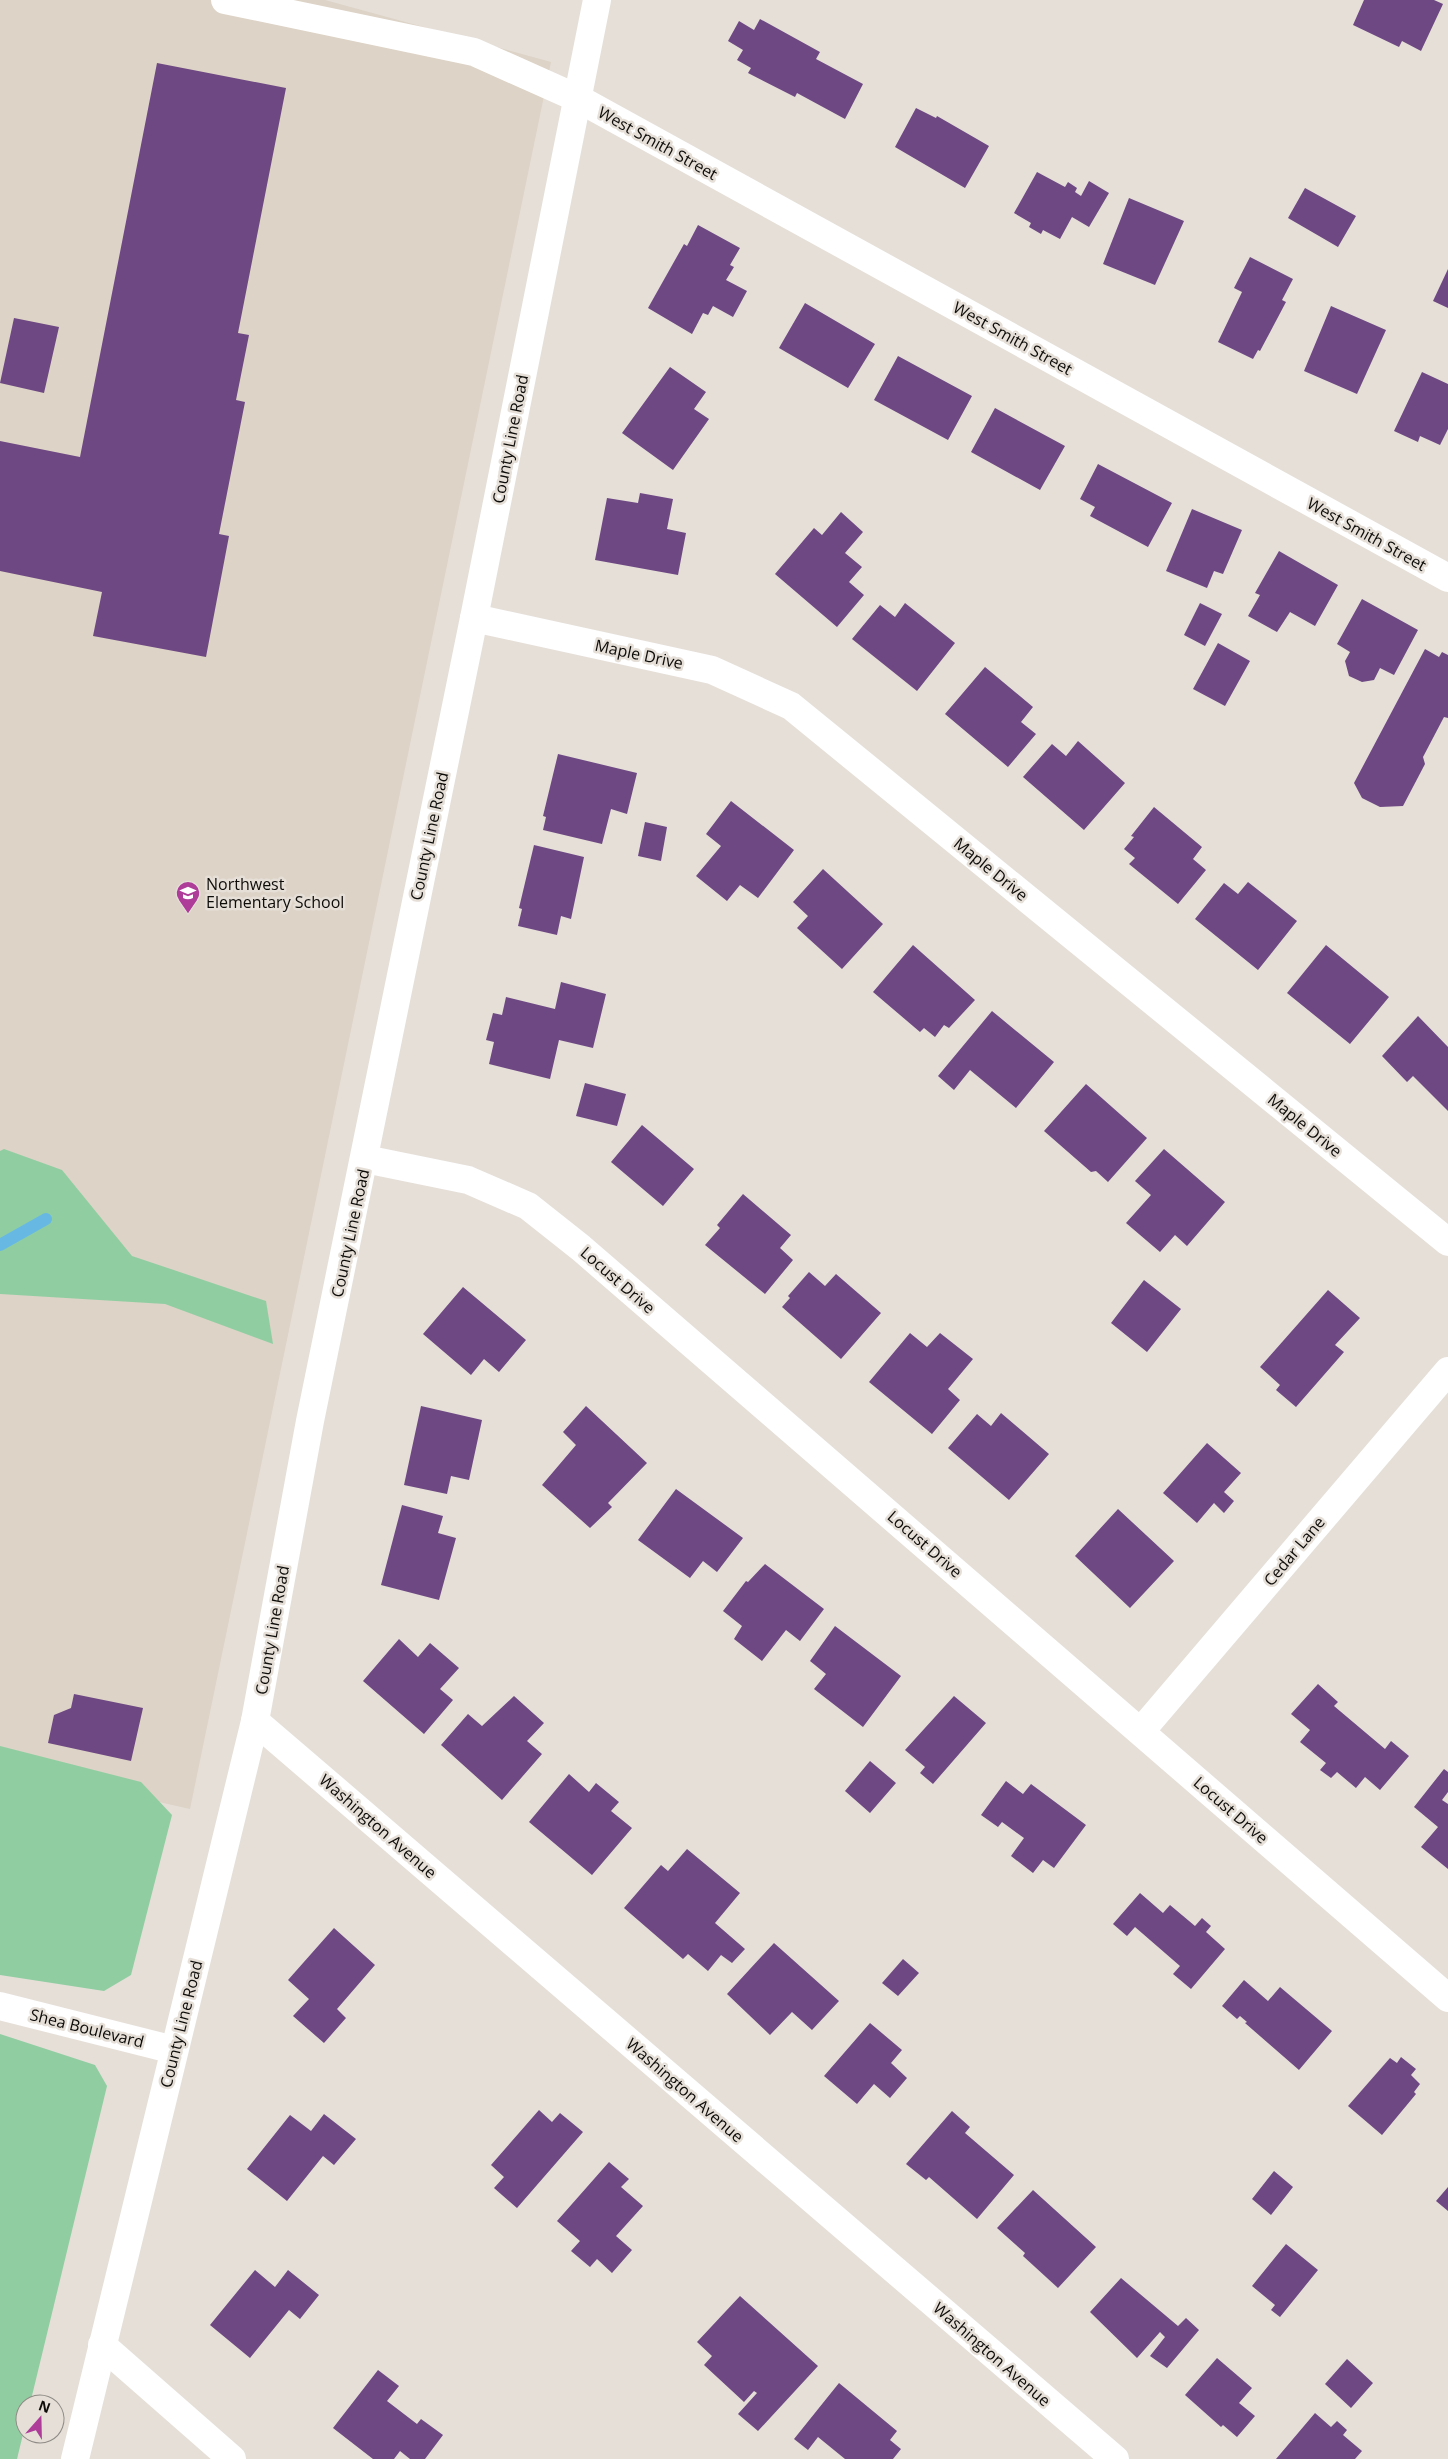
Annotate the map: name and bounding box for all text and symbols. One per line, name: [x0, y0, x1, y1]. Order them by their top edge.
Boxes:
street label: West Smith Street: [594, 101, 722, 185]
street label: West Smith Street: [949, 296, 1077, 380]
street label: County Line Road: [487, 373, 533, 505]
street label: West Smith Street: [1303, 492, 1431, 576]
street label: Maple Drive: [593, 634, 685, 674]
street label: County Line Road: [405, 770, 453, 902]
street label: Maple Drive: [949, 832, 1033, 906]
place label: Northwest Elementary School: [206, 873, 344, 913]
school or university icon: Northwest Elementary School: [175, 880, 201, 914]
street label: Maple Drive: [1263, 1088, 1347, 1162]
street label: County Line Road: [326, 1167, 374, 1299]
street label: Locust Drive: [576, 1241, 660, 1319]
street label: Locust Drive: [883, 1505, 967, 1583]
street label: Cedar Lane: [1258, 1512, 1330, 1590]
street label: County Line Road: [250, 1564, 294, 1696]
street label: Washington Avenue: [315, 1769, 441, 1883]
street label: Locust Drive: [1189, 1771, 1273, 1849]
street label: County Line Road: [155, 1958, 207, 2090]
street label: Shea Boulevard: [28, 2003, 146, 2053]
street label: Washington Avenue: [622, 2033, 748, 2147]
street label: Washington Avenue: [929, 2297, 1055, 2411]
north arrow: [15, 2394, 65, 2444]
text: N: [36, 2395, 53, 2417]

